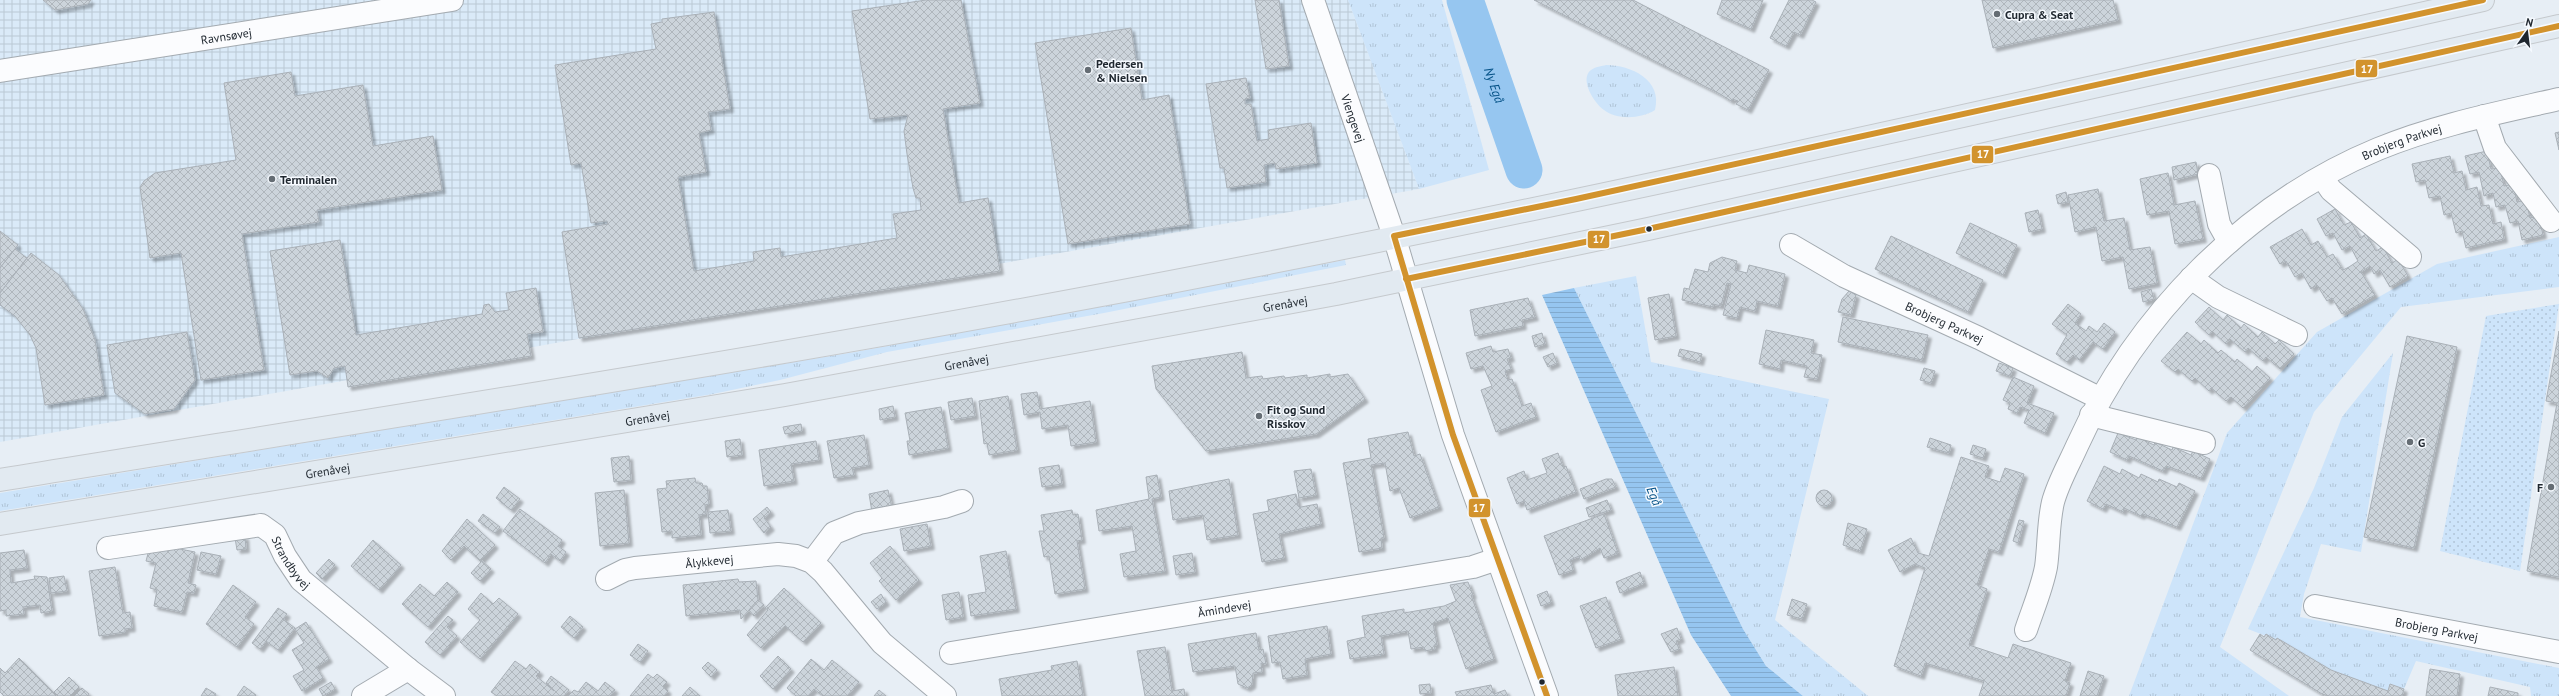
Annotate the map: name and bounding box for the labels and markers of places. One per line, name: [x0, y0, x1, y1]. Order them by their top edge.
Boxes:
place label: Cupra & Seat: [2005, 7, 2074, 22]
marker: Cupra & Seat: [1992, 9, 2002, 19]
place label: Pedersen & Nielsen: [1096, 56, 1147, 85]
marker: Pedersen & Nielsen: [1083, 65, 1093, 75]
place label: Terminalen: [280, 172, 337, 187]
marker: Terminalen: [267, 174, 277, 184]
unlabelled marker: [1644, 224, 1654, 234]
place label: Fit og Sund Risskov: [1267, 402, 1325, 431]
marker: Fit og Sund Risskov: [1254, 411, 1264, 421]
place label: G: [2418, 435, 2425, 450]
marker: G: [2405, 437, 2415, 447]
place label: F: [2537, 480, 2543, 495]
marker: F: [2546, 482, 2556, 492]
unlabelled marker: [1537, 677, 1547, 687]

